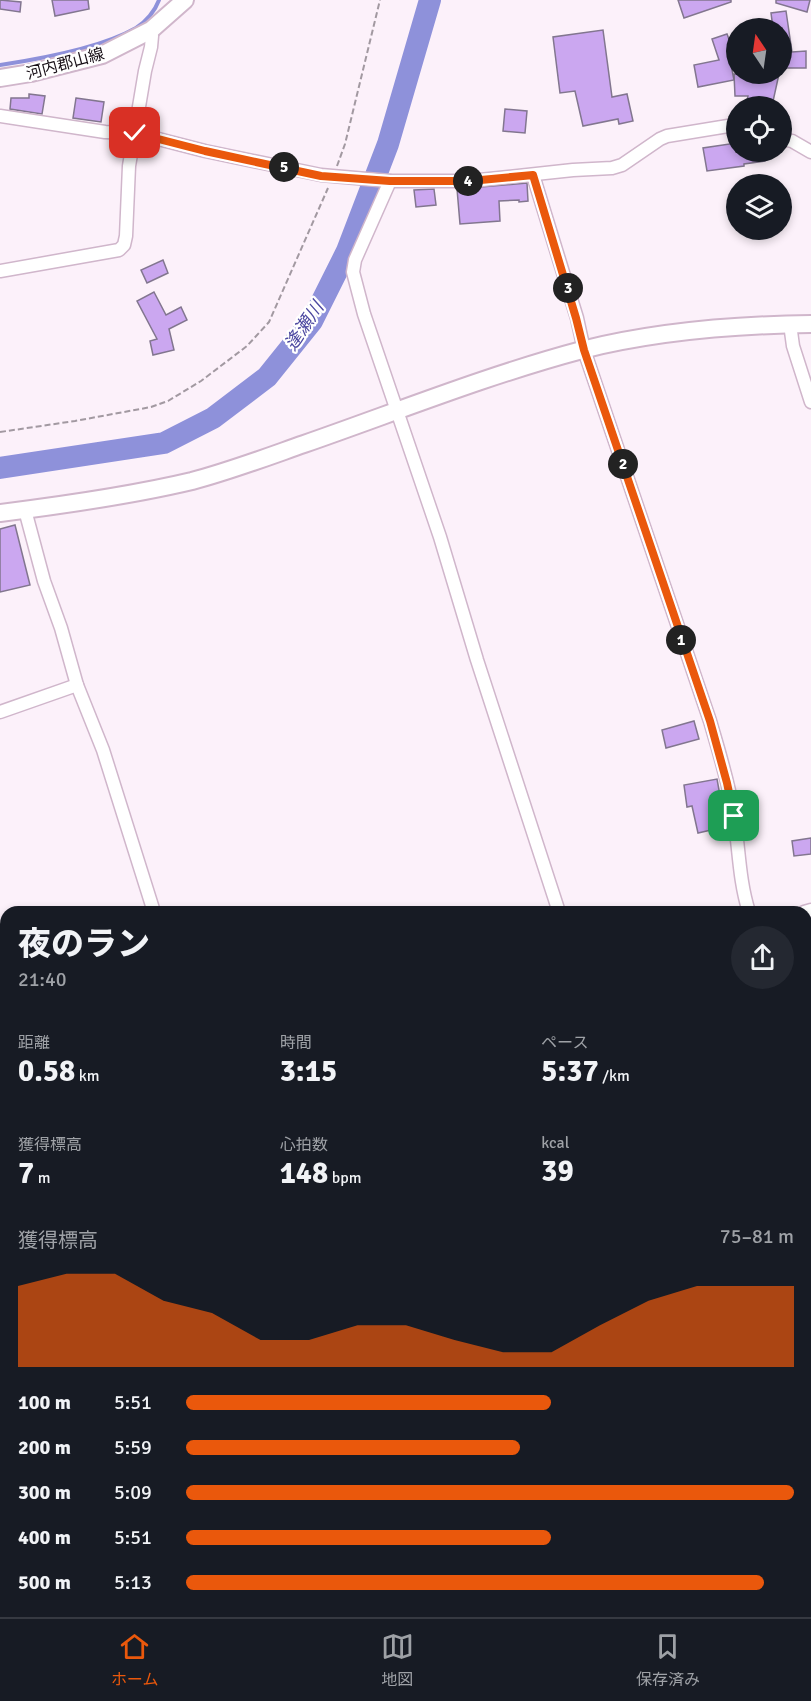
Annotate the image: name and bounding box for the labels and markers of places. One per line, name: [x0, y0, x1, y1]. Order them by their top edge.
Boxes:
pin: [109, 107, 160, 158]
pin: 5: [269, 152, 299, 182]
pin: 4: [453, 166, 483, 196]
pin: 3: [553, 273, 583, 303]
pin: 2: [608, 449, 638, 479]
pin: 1: [666, 625, 696, 655]
pin: [708, 790, 759, 841]

